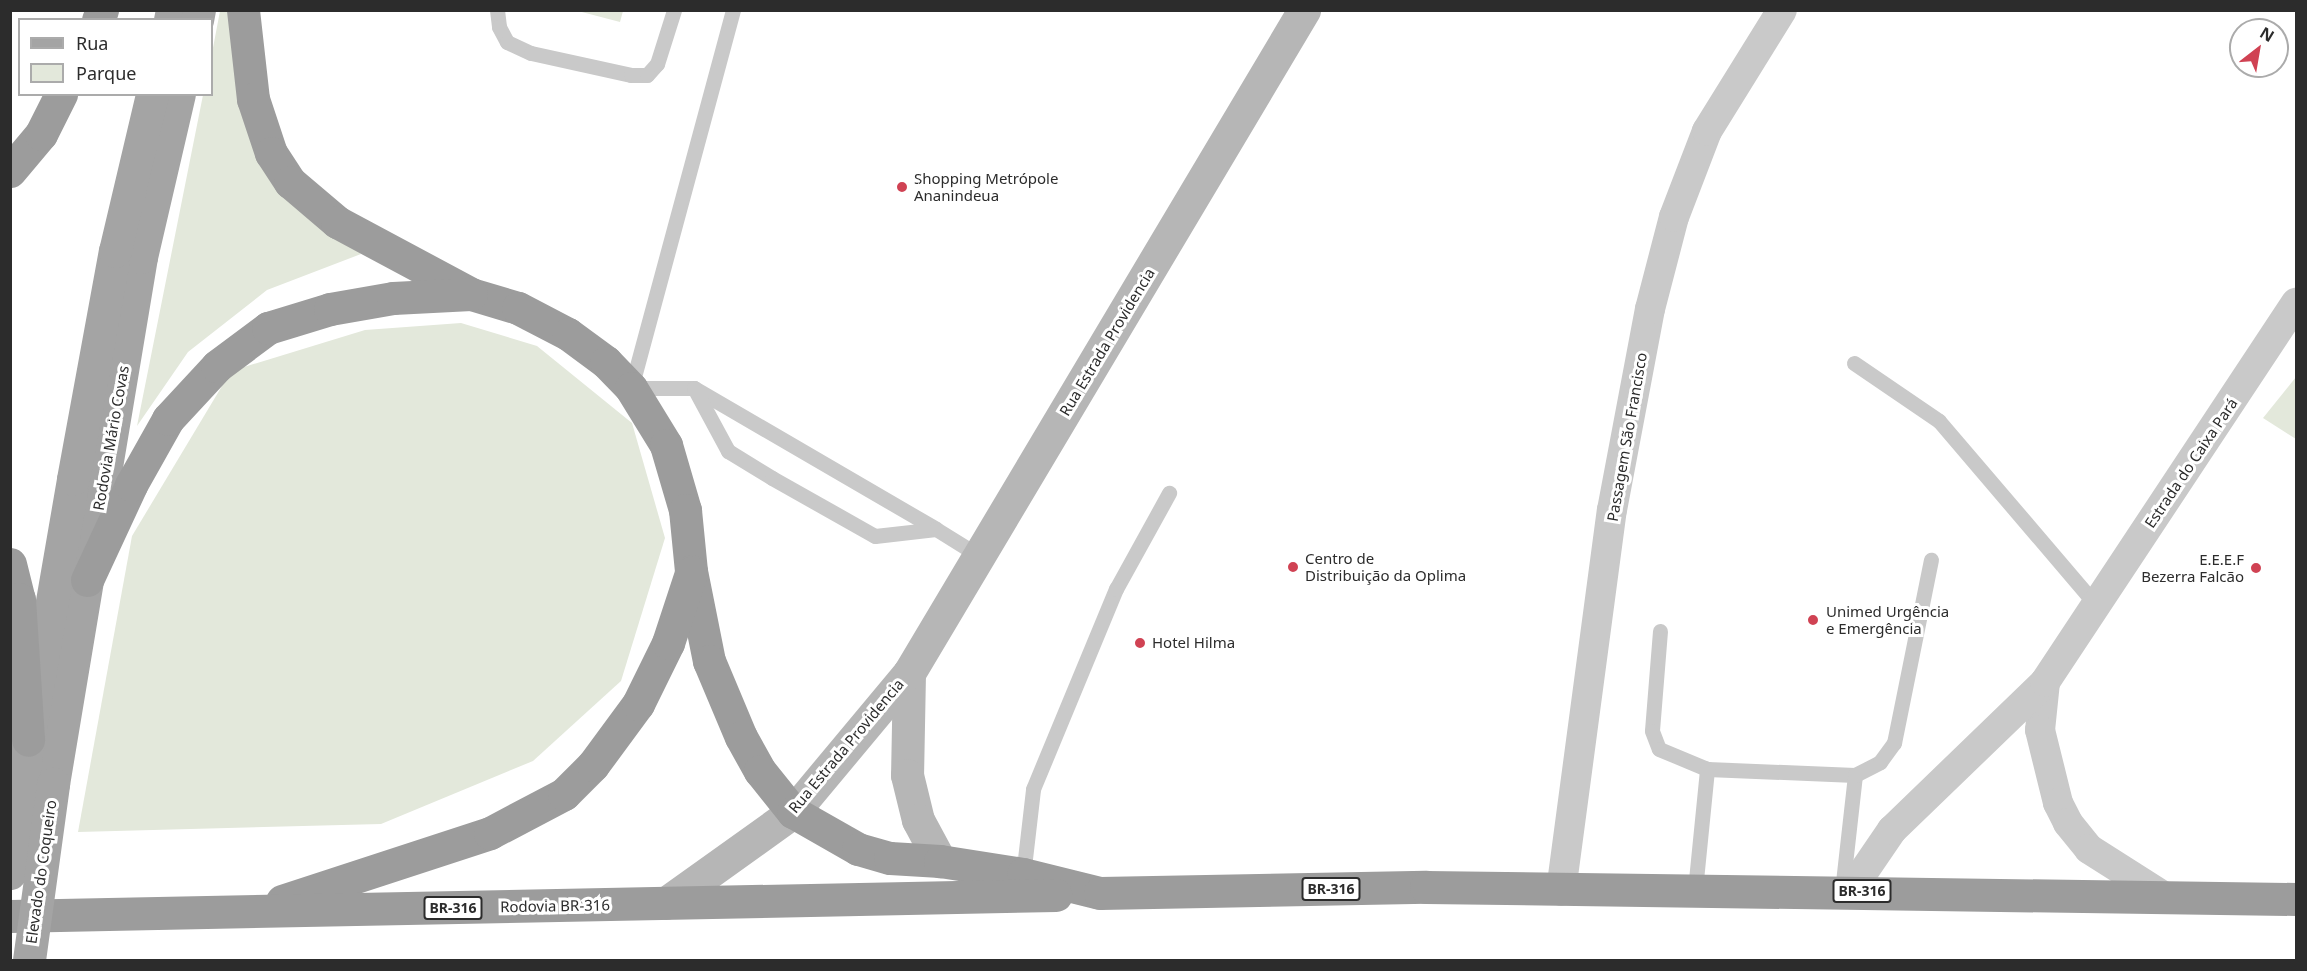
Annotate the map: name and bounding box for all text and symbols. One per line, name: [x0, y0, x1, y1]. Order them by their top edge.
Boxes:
legend: [18, 18, 213, 96]
north arrow: [2229, 18, 2289, 78]
text: N: [2256, 22, 2278, 47]
text: Rua: [76, 31, 108, 55]
text: Parque: [76, 61, 136, 85]
place label: Shopping Metrópole Ananindeua: [914, 169, 1058, 204]
marker: Shopping Metrópole Ananindeua: [895, 180, 909, 194]
street label: Rua Estrada Providencia: [1056, 265, 1158, 419]
street label: Passagem São Francisco: [1603, 351, 1651, 523]
street label: Rodovia Mário Covas: [89, 364, 133, 512]
street label: Estrada do Caixa Pará: [2141, 395, 2241, 531]
place label: Centro de Distribuição da Oplima: [1305, 549, 1466, 584]
place label: E.E.E.F Bezerra Falcão: [2141, 550, 2244, 585]
marker: Centro de Distribuição da Oplima: [1286, 560, 1300, 574]
marker: E.E.E.F Bezerra Falcão: [2249, 561, 2263, 575]
place label: Unimed Urgência e Emergência: [1826, 602, 1949, 637]
marker: Unimed Urgência e Emergência: [1804, 611, 1822, 629]
place label: Hotel Hilma: [1152, 634, 1235, 652]
marker: Hotel Hilma: [1133, 636, 1147, 650]
street label: Rua Estrada Providencia: [785, 675, 907, 817]
street label: Elevado do Coqueiro: [22, 799, 60, 945]
road number: BR-316: [1301, 878, 1361, 900]
road number: BR-316: [1832, 880, 1892, 902]
street label: Rodovia BR-316: [500, 896, 610, 916]
road number: BR-316: [423, 897, 483, 919]

